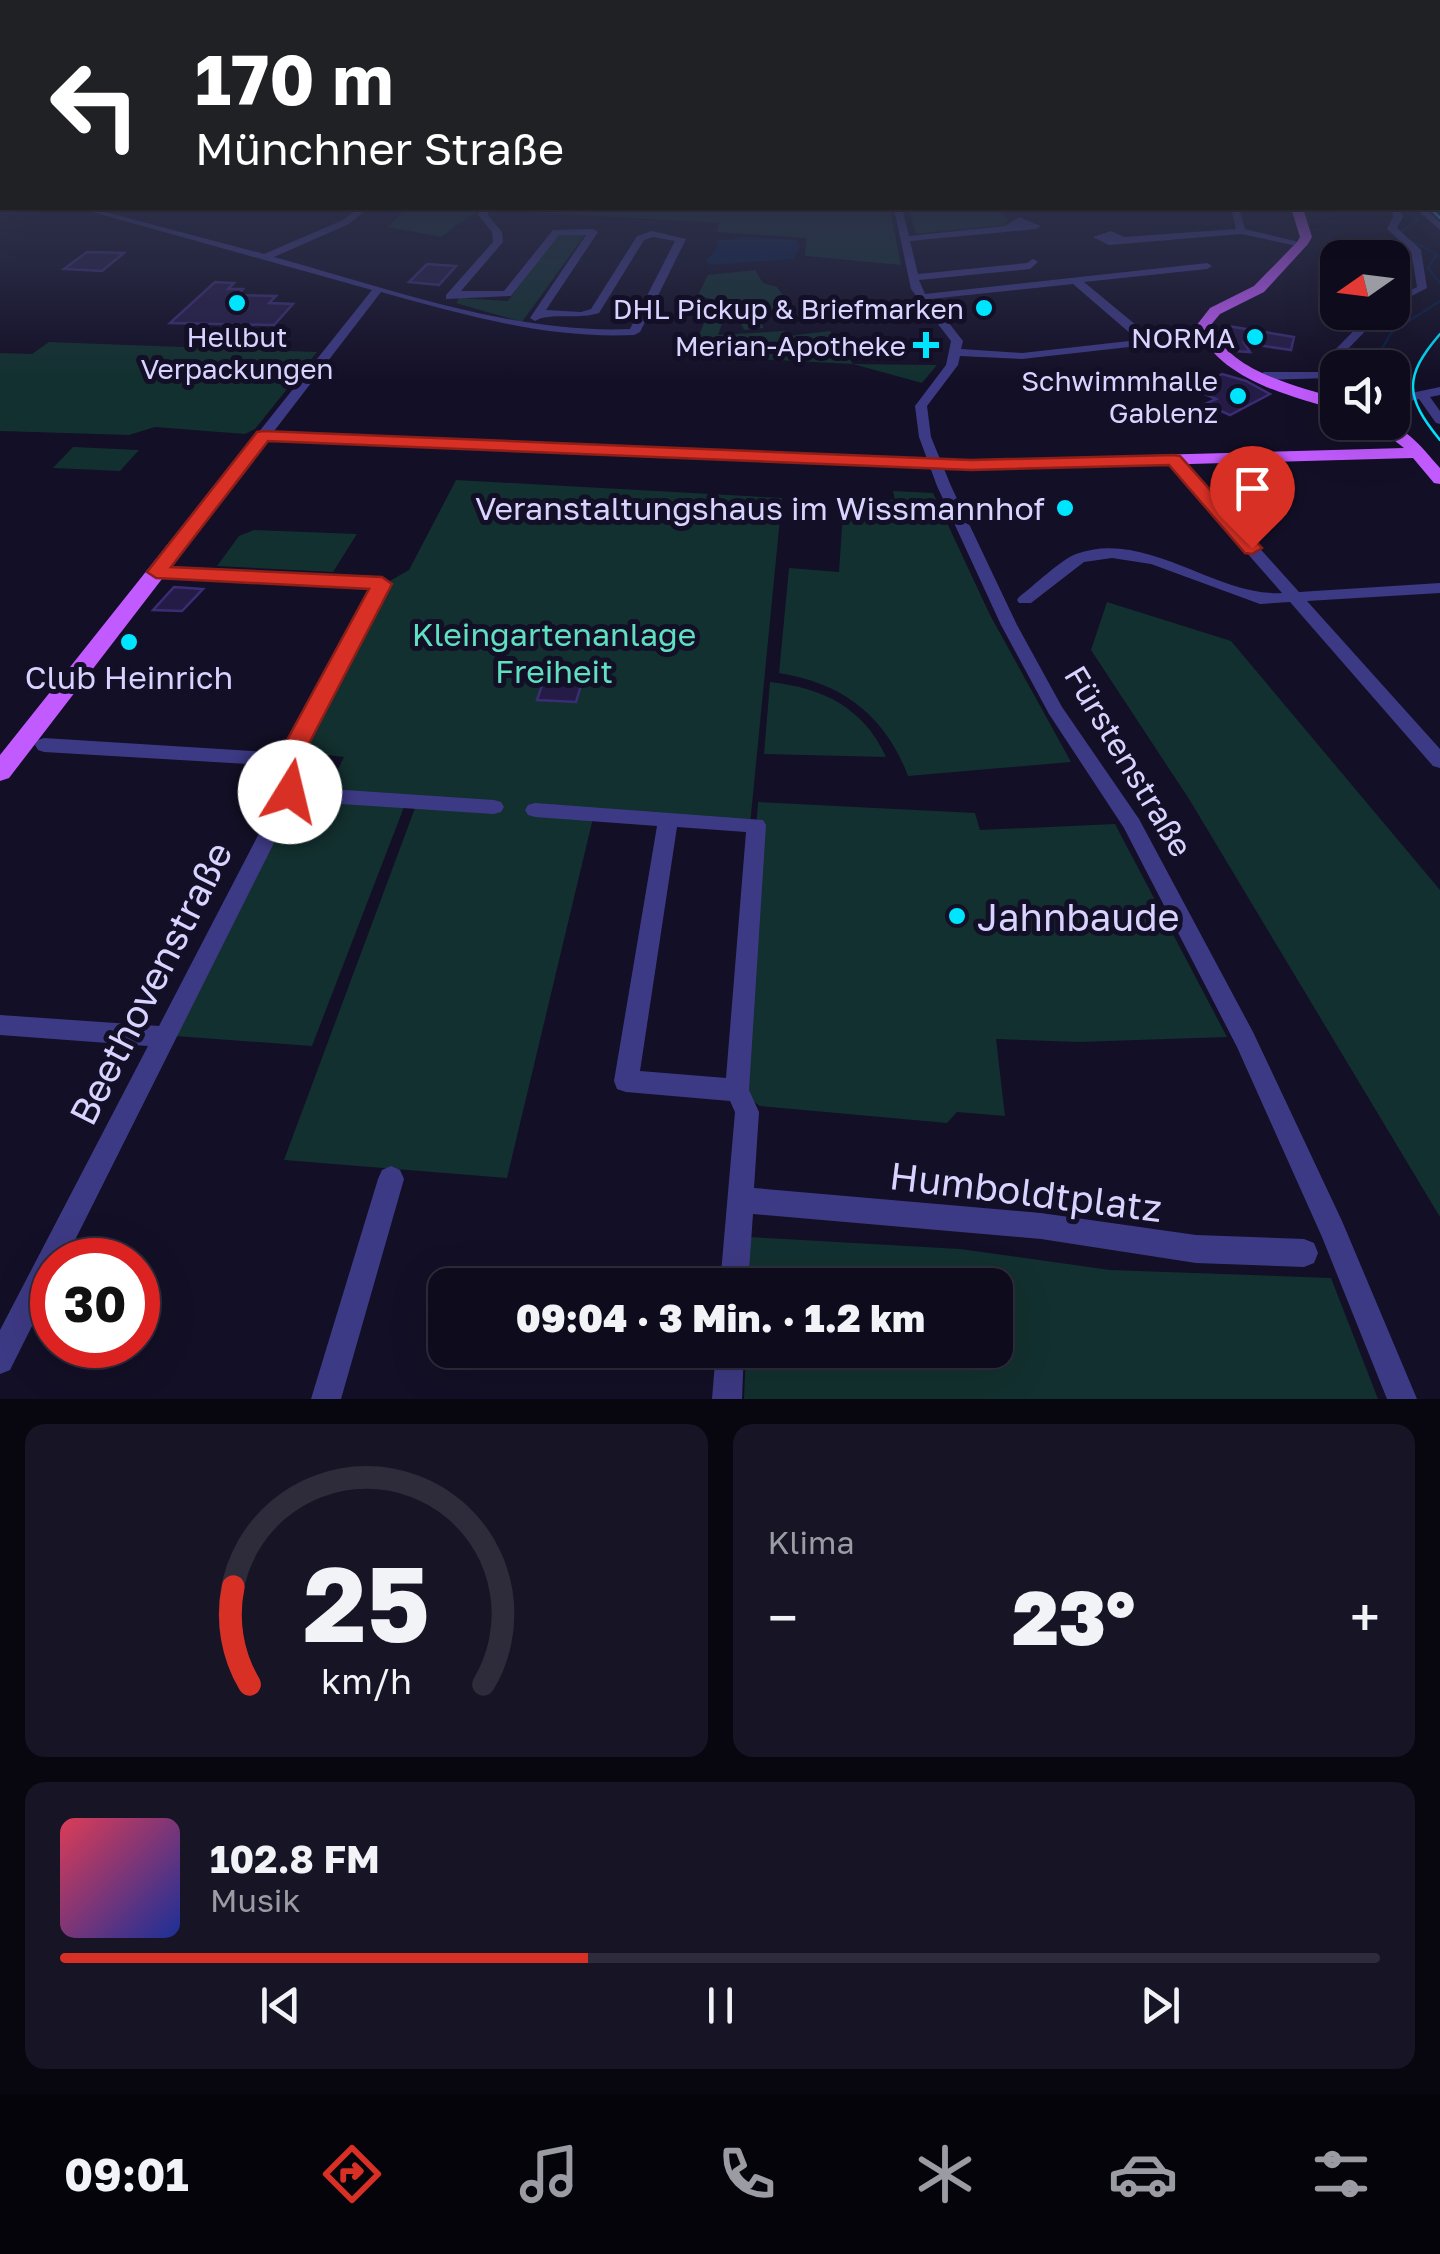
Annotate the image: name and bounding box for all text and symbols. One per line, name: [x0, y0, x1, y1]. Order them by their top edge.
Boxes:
text: 170 m: [195, 36, 393, 120]
icon: left: [30, 40, 160, 170]
text: Münchner Straße: [195, 121, 564, 175]
north arrow: [1320, 240, 1410, 330]
map controls: [1320, 240, 1410, 440]
marker: Hellbut Verpackungen: [226, 292, 248, 314]
place label: DHL Pickup & Briefmarken: [613, 292, 964, 325]
marker: DHL Pickup & Briefmarken: [973, 297, 995, 319]
place label: Hellbut Verpackungen: [140, 320, 334, 385]
place label: NORMA: [1131, 321, 1235, 354]
marker: NORMA: [1244, 326, 1266, 348]
place label: Merian-Apotheke: [675, 329, 906, 362]
marker: Merian-Apotheke: [915, 334, 937, 356]
button: sound: [1320, 350, 1410, 440]
place label: Schwimmhalle Gablenz: [1021, 364, 1218, 429]
marker: Schwimmhalle Gablenz: [1227, 385, 1249, 407]
pin: [1210, 446, 1295, 549]
icon: arrive: [1225, 461, 1280, 516]
place label: Veranstaltungshaus im Wissmannhof: [475, 489, 1045, 527]
marker: Veranstaltungshaus im Wissmannhof: [1054, 497, 1076, 519]
park label: Kleingartenanlage Freiheit: [412, 615, 696, 690]
marker: Club Heinrich: [118, 631, 140, 653]
place label: Club Heinrich: [25, 658, 233, 696]
street label: Fürstenstraße: [1057, 659, 1201, 863]
position arrow: [238, 740, 342, 844]
street label: Beethovenstraße: [59, 834, 241, 1132]
place label: Jahnbaude: [977, 894, 1180, 939]
marker: Jahnbaude: [946, 905, 968, 927]
street label: Humboldtplatz: [887, 1152, 1165, 1230]
speed limit sign: 30: [30, 1238, 160, 1368]
text: 09:04 · 3 Min. · 1.2 km: [516, 1295, 925, 1340]
text: Klima: [768, 1523, 854, 1561]
text: 25: [303, 1540, 430, 1665]
text: 23°: [1012, 1571, 1135, 1662]
text: −: [768, 1584, 798, 1650]
text: +: [1350, 1584, 1380, 1650]
text: km/h: [321, 1659, 412, 1702]
text: 102.8 FM: [210, 1836, 380, 1881]
text: Musik: [210, 1881, 301, 1919]
icon: previous: [253, 1978, 308, 2033]
icon: pause: [693, 1978, 748, 2033]
icon: next: [1133, 1978, 1188, 2033]
icon: directions: [317, 2139, 387, 2209]
icon: music: [514, 2139, 584, 2209]
icon: phone: [712, 2139, 782, 2209]
icon: climate: [910, 2139, 980, 2209]
icon: car: [1108, 2139, 1178, 2209]
icon: filters: [1306, 2139, 1376, 2209]
text: 09:01: [64, 2147, 189, 2201]

